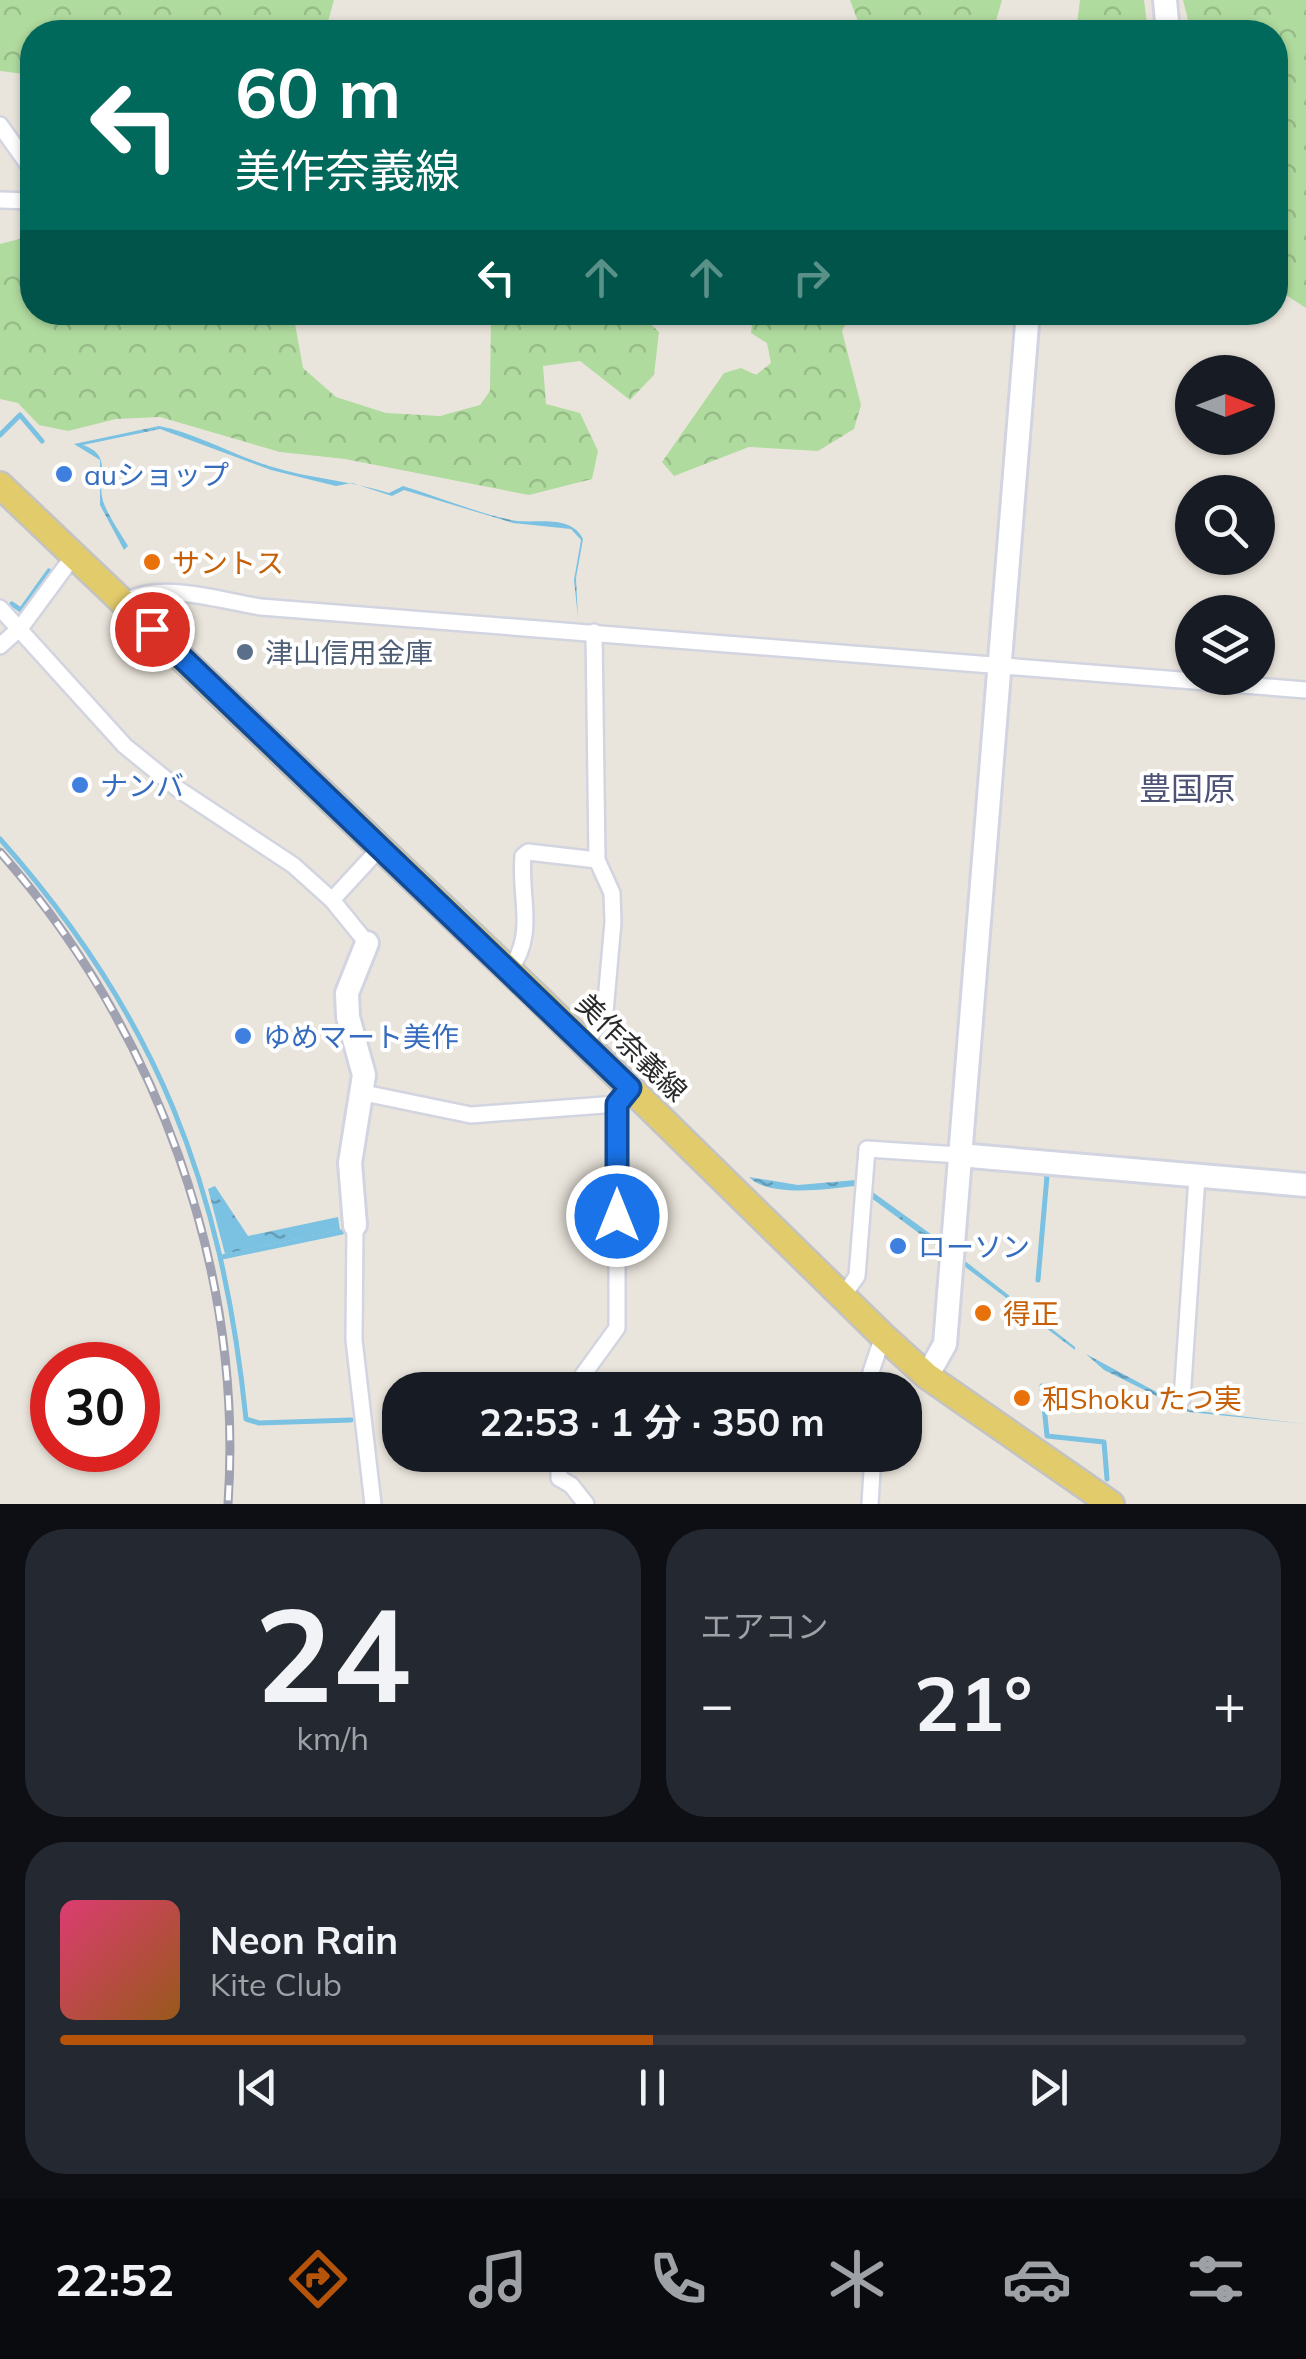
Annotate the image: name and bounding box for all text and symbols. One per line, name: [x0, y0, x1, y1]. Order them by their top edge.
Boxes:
text: 60 m: [235, 48, 401, 136]
icon: left: [70, 60, 200, 190]
text: 美作奈義線: [235, 142, 460, 198]
icon: left: [469, 250, 524, 305]
icon: ahead: [574, 250, 629, 305]
icon: ahead: [679, 250, 734, 305]
icon: right: [784, 250, 839, 305]
north arrow: [1175, 355, 1275, 455]
map controls: [1175, 355, 1275, 695]
place label: auショップ: [84, 457, 229, 492]
marker: auショップ: [53, 463, 75, 485]
button: search: [1175, 475, 1275, 575]
place label: サントス: [172, 545, 284, 580]
marker: サントス: [141, 551, 163, 573]
pin: [110, 587, 195, 672]
button: layers: [1175, 595, 1275, 695]
icon: arrive: [125, 602, 180, 657]
place label: 津山信用金庫: [265, 635, 433, 670]
marker: 津山信用金庫: [234, 641, 256, 663]
place label: ナンバ: [100, 768, 184, 803]
district label: 豊国原: [1139, 768, 1235, 808]
marker: ナンバ: [69, 774, 91, 796]
street label: 美作奈義線: [569, 986, 695, 1108]
place label: ゆめマート美作: [263, 1019, 459, 1054]
marker: ゆめマート美作: [232, 1025, 254, 1047]
position arrow: [565, 1164, 669, 1268]
place label: ローソン: [918, 1229, 1030, 1264]
marker: ローソン: [887, 1235, 909, 1257]
place label: 得正: [1003, 1296, 1059, 1331]
marker: 得正: [972, 1302, 994, 1324]
speed limit sign: 30: [30, 1342, 160, 1472]
place label: 和Shoku たつ実: [1042, 1381, 1242, 1416]
marker: 和Shoku たつ実: [1011, 1387, 1033, 1409]
text: 22:53 · 1 分 · 350 m: [479, 1398, 825, 1446]
text: 24: [255, 1571, 411, 1735]
text: エアコン: [701, 1606, 829, 1646]
text: 21°: [914, 1656, 1032, 1750]
text: −: [701, 1669, 734, 1738]
text: +: [1213, 1669, 1246, 1738]
text: km/h: [297, 1718, 369, 1758]
text: Neon Rain: [210, 1916, 398, 1964]
text: Kite Club: [210, 1964, 342, 2004]
icon: previous: [230, 2060, 285, 2115]
icon: pause: [625, 2060, 680, 2115]
icon: next: [1021, 2060, 1076, 2115]
icon: directions: [283, 2244, 353, 2314]
icon: music: [463, 2244, 533, 2314]
icon: phone: [643, 2244, 713, 2314]
icon: climate: [822, 2244, 892, 2314]
icon: car: [1002, 2244, 1072, 2314]
icon: filters: [1181, 2244, 1251, 2314]
text: 22:52: [55, 2251, 174, 2307]

